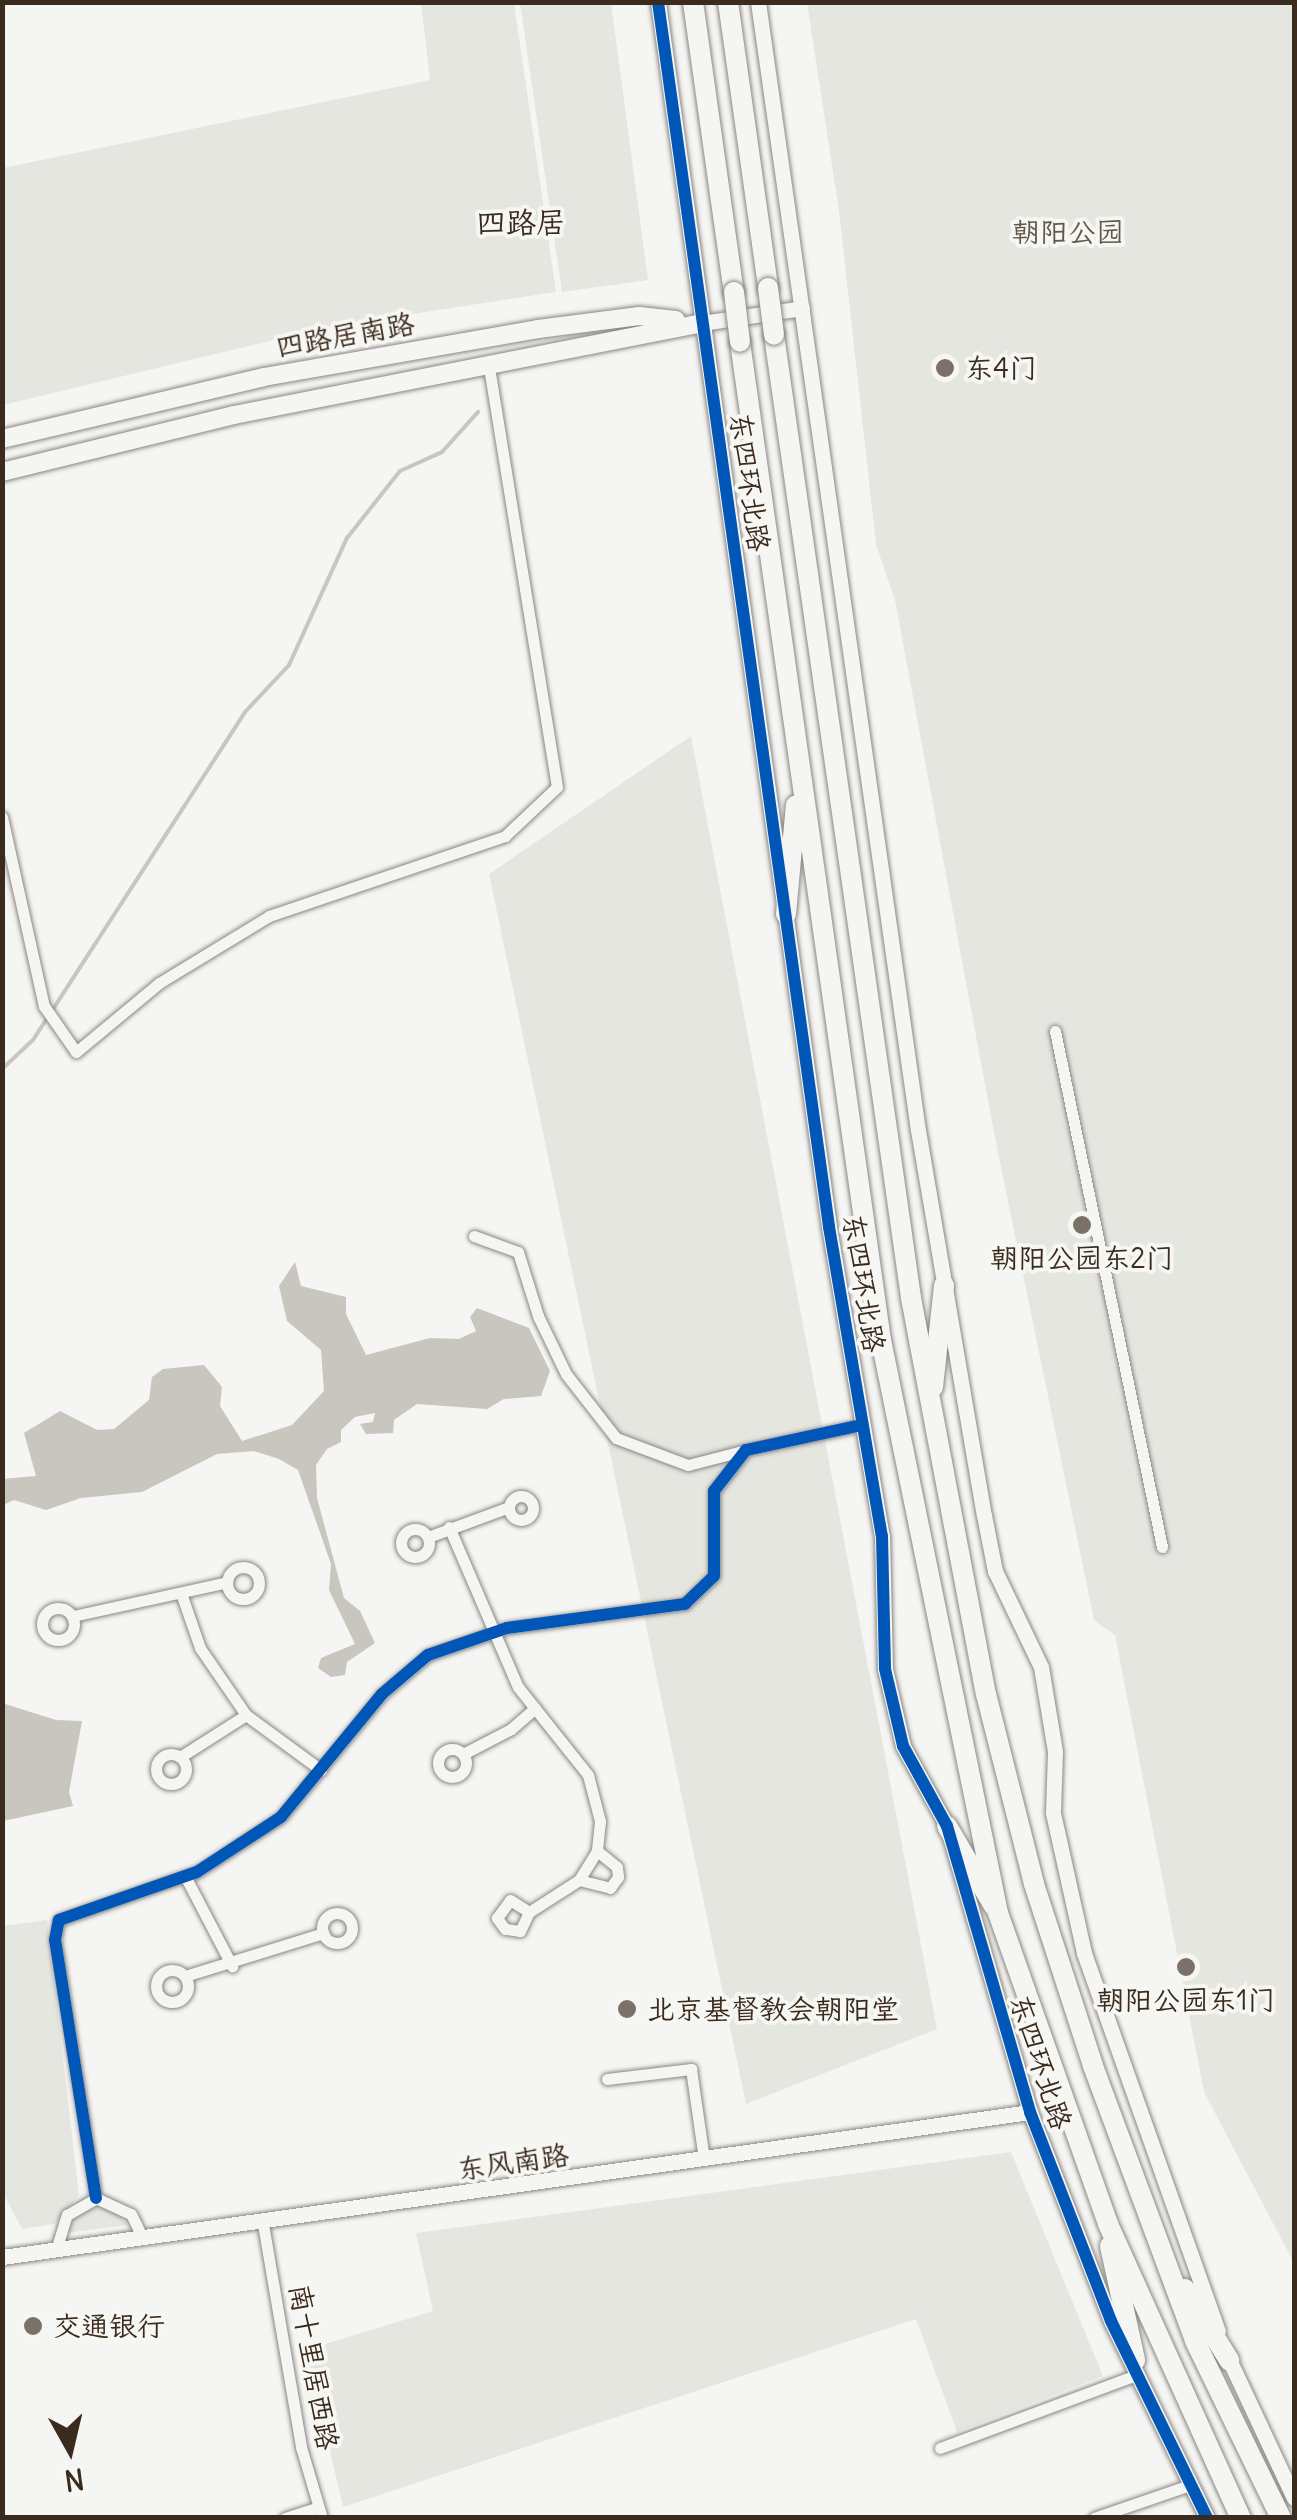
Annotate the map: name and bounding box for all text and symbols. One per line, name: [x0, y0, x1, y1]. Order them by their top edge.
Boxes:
district label: 四路居: [476, 204, 566, 240]
park label: 朝阳公园: [1012, 215, 1124, 249]
street label: 四路居南路: [273, 306, 417, 364]
place label: 东4门: [965, 351, 1037, 385]
marker: 东4门: [934, 357, 956, 379]
street label: 东四环北路: [724, 410, 776, 554]
street label: 东四环北路: [836, 1211, 892, 1355]
marker: 朝阳公园东2门: [1071, 1214, 1093, 1236]
place label: 朝阳公园东2门: [990, 1241, 1174, 1275]
marker: 朝阳公园东1门: [1175, 1956, 1197, 1978]
place label: 朝阳公园东1门: [1096, 1983, 1276, 2017]
street label: 东四环北路: [1003, 1990, 1079, 2134]
place label: 北京基督教会朝阳堂: [647, 1992, 899, 2026]
marker: 北京基督教会朝阳堂: [616, 1998, 638, 2020]
street label: 东风南路: [455, 2138, 571, 2186]
street label: 南十里居西路: [283, 2281, 345, 2453]
place label: 交通银行: [53, 2309, 165, 2343]
marker: 交通银行: [22, 2315, 44, 2337]
north arrow: [20, 2400, 120, 2500]
text: N: [62, 2461, 86, 2499]

